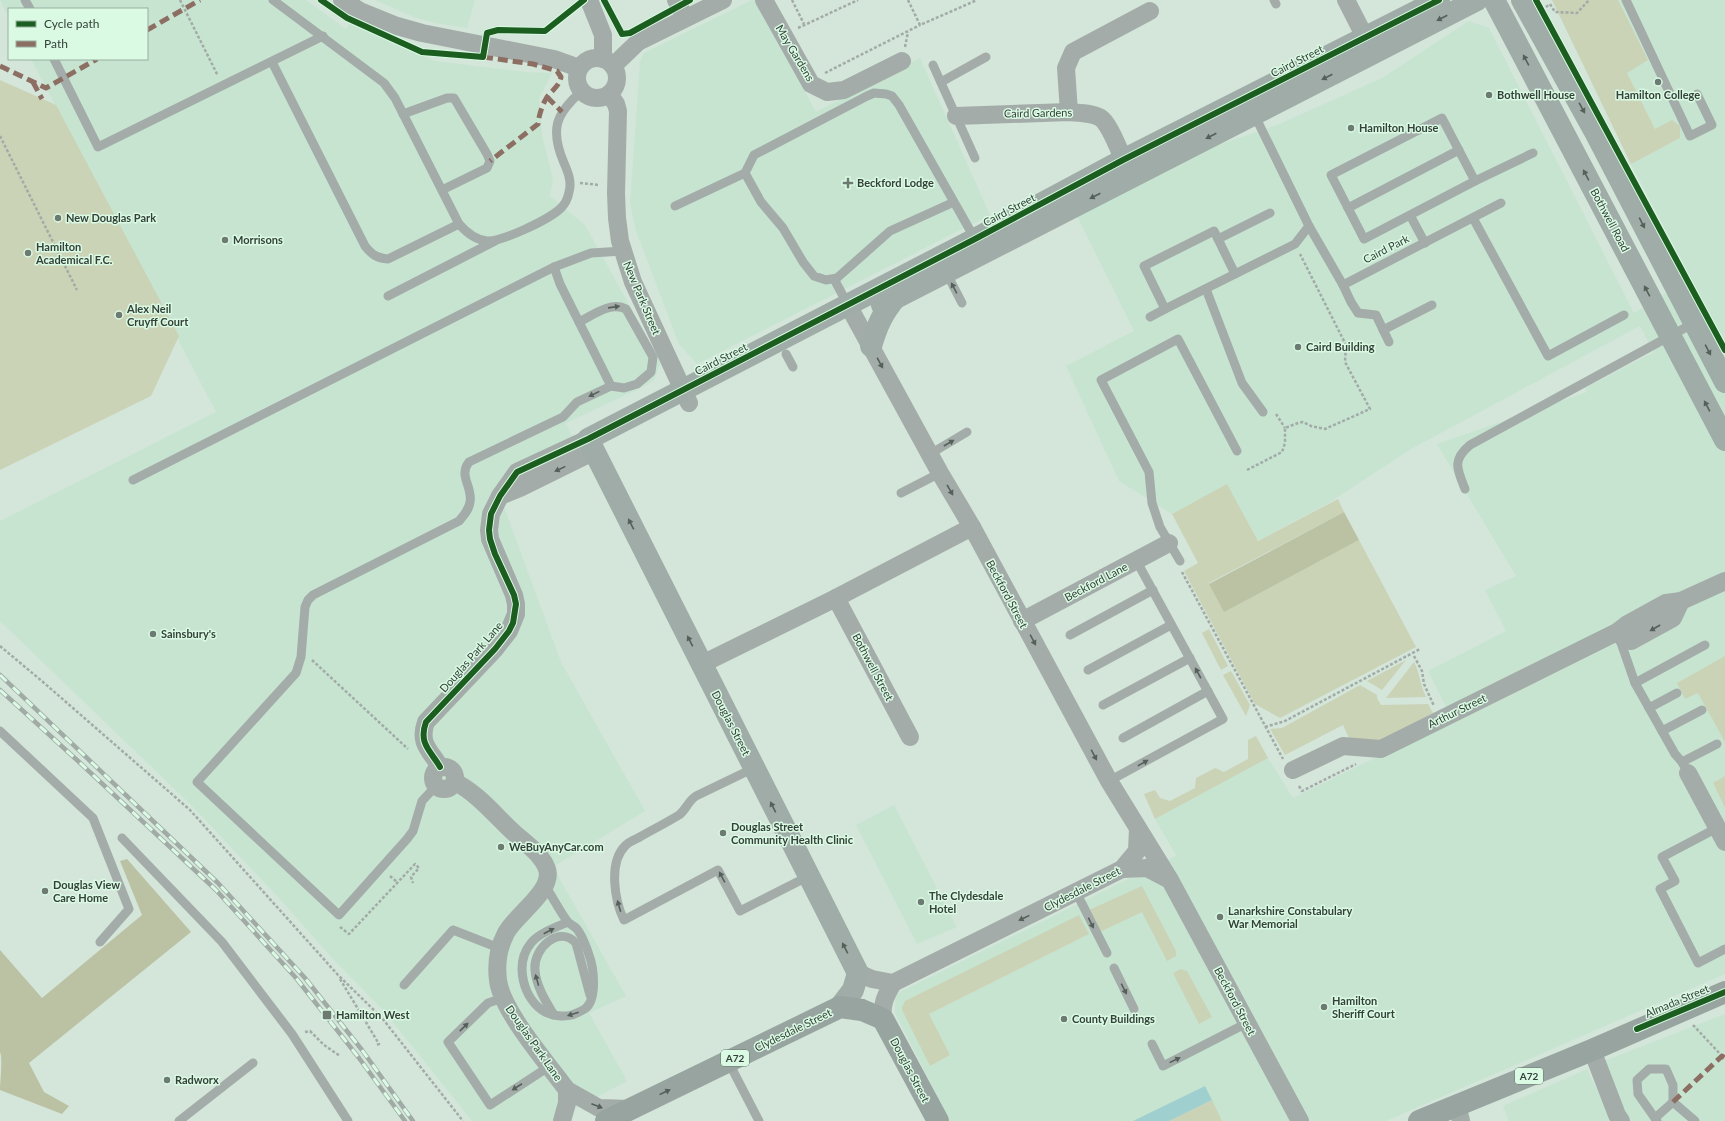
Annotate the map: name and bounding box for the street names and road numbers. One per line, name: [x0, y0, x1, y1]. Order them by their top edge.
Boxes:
street label: May Gardens: [773, 22, 818, 84]
street label: Caird Street: [1268, 42, 1325, 79]
street label: Caird Gardens: [1004, 105, 1073, 120]
street label: Bothwell Road: [1588, 186, 1633, 254]
street label: Caird Street: [980, 190, 1037, 229]
street label: Caird Park: [1361, 231, 1411, 266]
street label: New Park Street: [621, 259, 664, 337]
street label: Caird Street: [692, 340, 749, 377]
street label: Beckford Street: [984, 557, 1031, 630]
street label: Beckford Lane: [1062, 559, 1130, 604]
street label: Douglas Park Lane: [436, 619, 505, 695]
street label: Bothwell Street: [850, 631, 897, 703]
street label: Douglas Street: [710, 688, 753, 757]
street label: Arthur Street: [1426, 691, 1488, 730]
street label: Clydesdale Street: [1041, 864, 1122, 913]
street label: Beckford Street: [1212, 964, 1259, 1037]
street label: Almada Street: [1643, 981, 1711, 1020]
street label: Douglas Park Lane: [503, 1002, 565, 1083]
street label: Clydesdale Street: [752, 1005, 833, 1054]
street label: Douglas Street: [888, 1035, 933, 1104]
road number: A72: [721, 1050, 749, 1066]
road number: A72: [1515, 1068, 1543, 1084]

